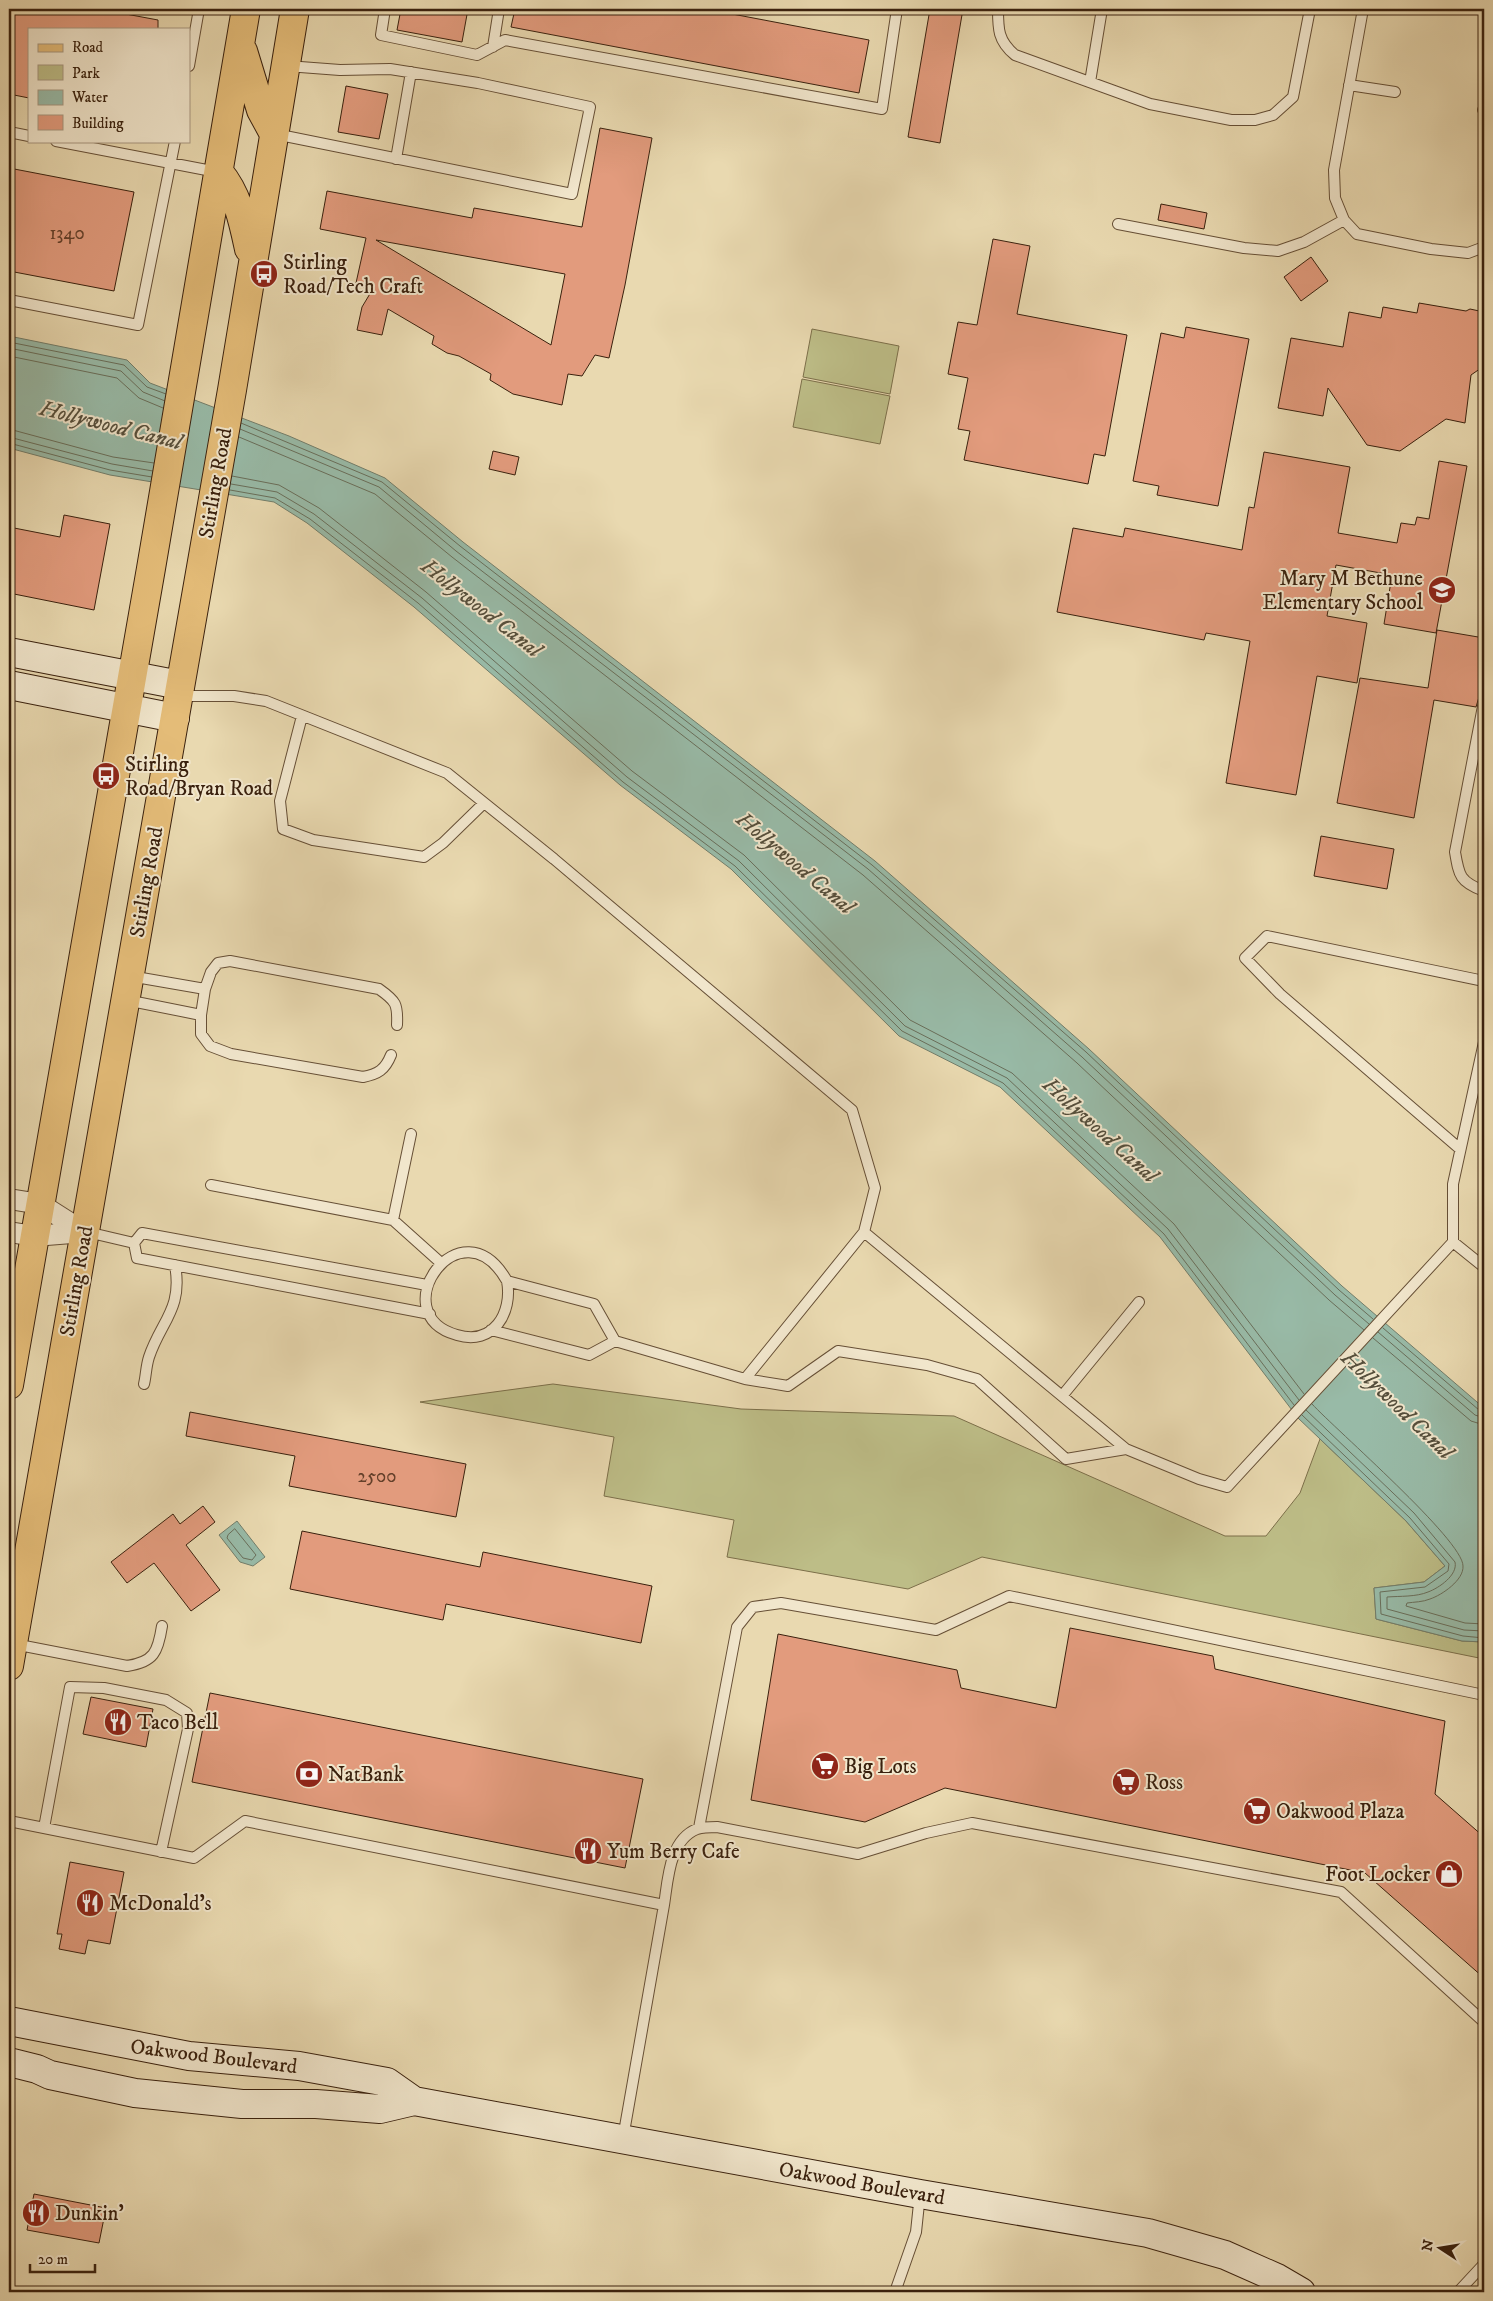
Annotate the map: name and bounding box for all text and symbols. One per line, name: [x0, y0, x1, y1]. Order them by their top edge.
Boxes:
legend: [28, 28, 190, 142]
text: Road: [72, 38, 104, 57]
text: Park: [72, 64, 101, 83]
text: Water: [71, 88, 108, 107]
text: Building: [72, 114, 124, 133]
house number: 1340: [49, 222, 85, 245]
place label: Stirling Road/Tech Craft: [283, 250, 424, 300]
bus stop icon: Stirling Road/Tech Craft: [249, 259, 279, 289]
water label: Hollywood Canal: [36, 394, 187, 457]
street label: Stirling Road: [193, 425, 239, 540]
water label: Hollywood Canal: [415, 552, 549, 665]
place label: Mary M Bethune Elementary School: [1262, 566, 1424, 616]
school or university icon: Mary M Bethune Elementary School: [1427, 575, 1457, 605]
place label: Stirling Road/Bryan Road: [125, 752, 274, 802]
bus stop icon: Stirling Road/Bryan Road: [91, 761, 121, 791]
water label: Hollywood Canal: [730, 805, 861, 922]
street label: Stirling Road: [124, 824, 170, 939]
water label: Hollywood Canal: [1036, 1071, 1165, 1190]
street label: Stirling Road: [54, 1223, 100, 1338]
water label: Hollywood Canal: [1334, 1344, 1460, 1467]
house number: 2500: [357, 1465, 397, 1488]
restaurant icon: Taco Bell: [103, 1707, 133, 1737]
place label: Taco Bell: [137, 1710, 219, 1736]
supermarket icon: Big Lots: [810, 1751, 840, 1781]
place label: Big Lots: [844, 1754, 916, 1780]
bank icon: NatBank: [294, 1759, 324, 1789]
place label: NatBank: [328, 1762, 405, 1788]
supermarket icon: Ross: [1111, 1767, 1141, 1797]
place label: Ross: [1145, 1770, 1183, 1796]
supermarket icon: Oakwood Plaza: [1242, 1796, 1272, 1826]
place label: Oakwood Plaza: [1276, 1799, 1404, 1825]
restaurant icon: Yum Berry Cafe: [573, 1836, 603, 1866]
place label: Yum Berry Cafe: [607, 1839, 740, 1865]
shop icon: Foot Locker: [1434, 1859, 1464, 1889]
place label: Foot Locker: [1325, 1862, 1430, 1888]
restaurant icon: McDonald's: [75, 1888, 105, 1918]
place label: McDonald's: [109, 1891, 212, 1917]
street label: Oakwood Boulevard: [129, 2034, 299, 2080]
street label: Oakwood Boulevard: [777, 2157, 947, 2211]
restaurant icon: Dunkin': [21, 2198, 51, 2228]
place label: Dunkin': [55, 2201, 124, 2227]
north arrow: [1416, 2224, 1466, 2274]
text: N: [1418, 2238, 1438, 2253]
scale bar: [30, 2241, 95, 2273]
text: 20 m: [38, 2250, 68, 2269]

